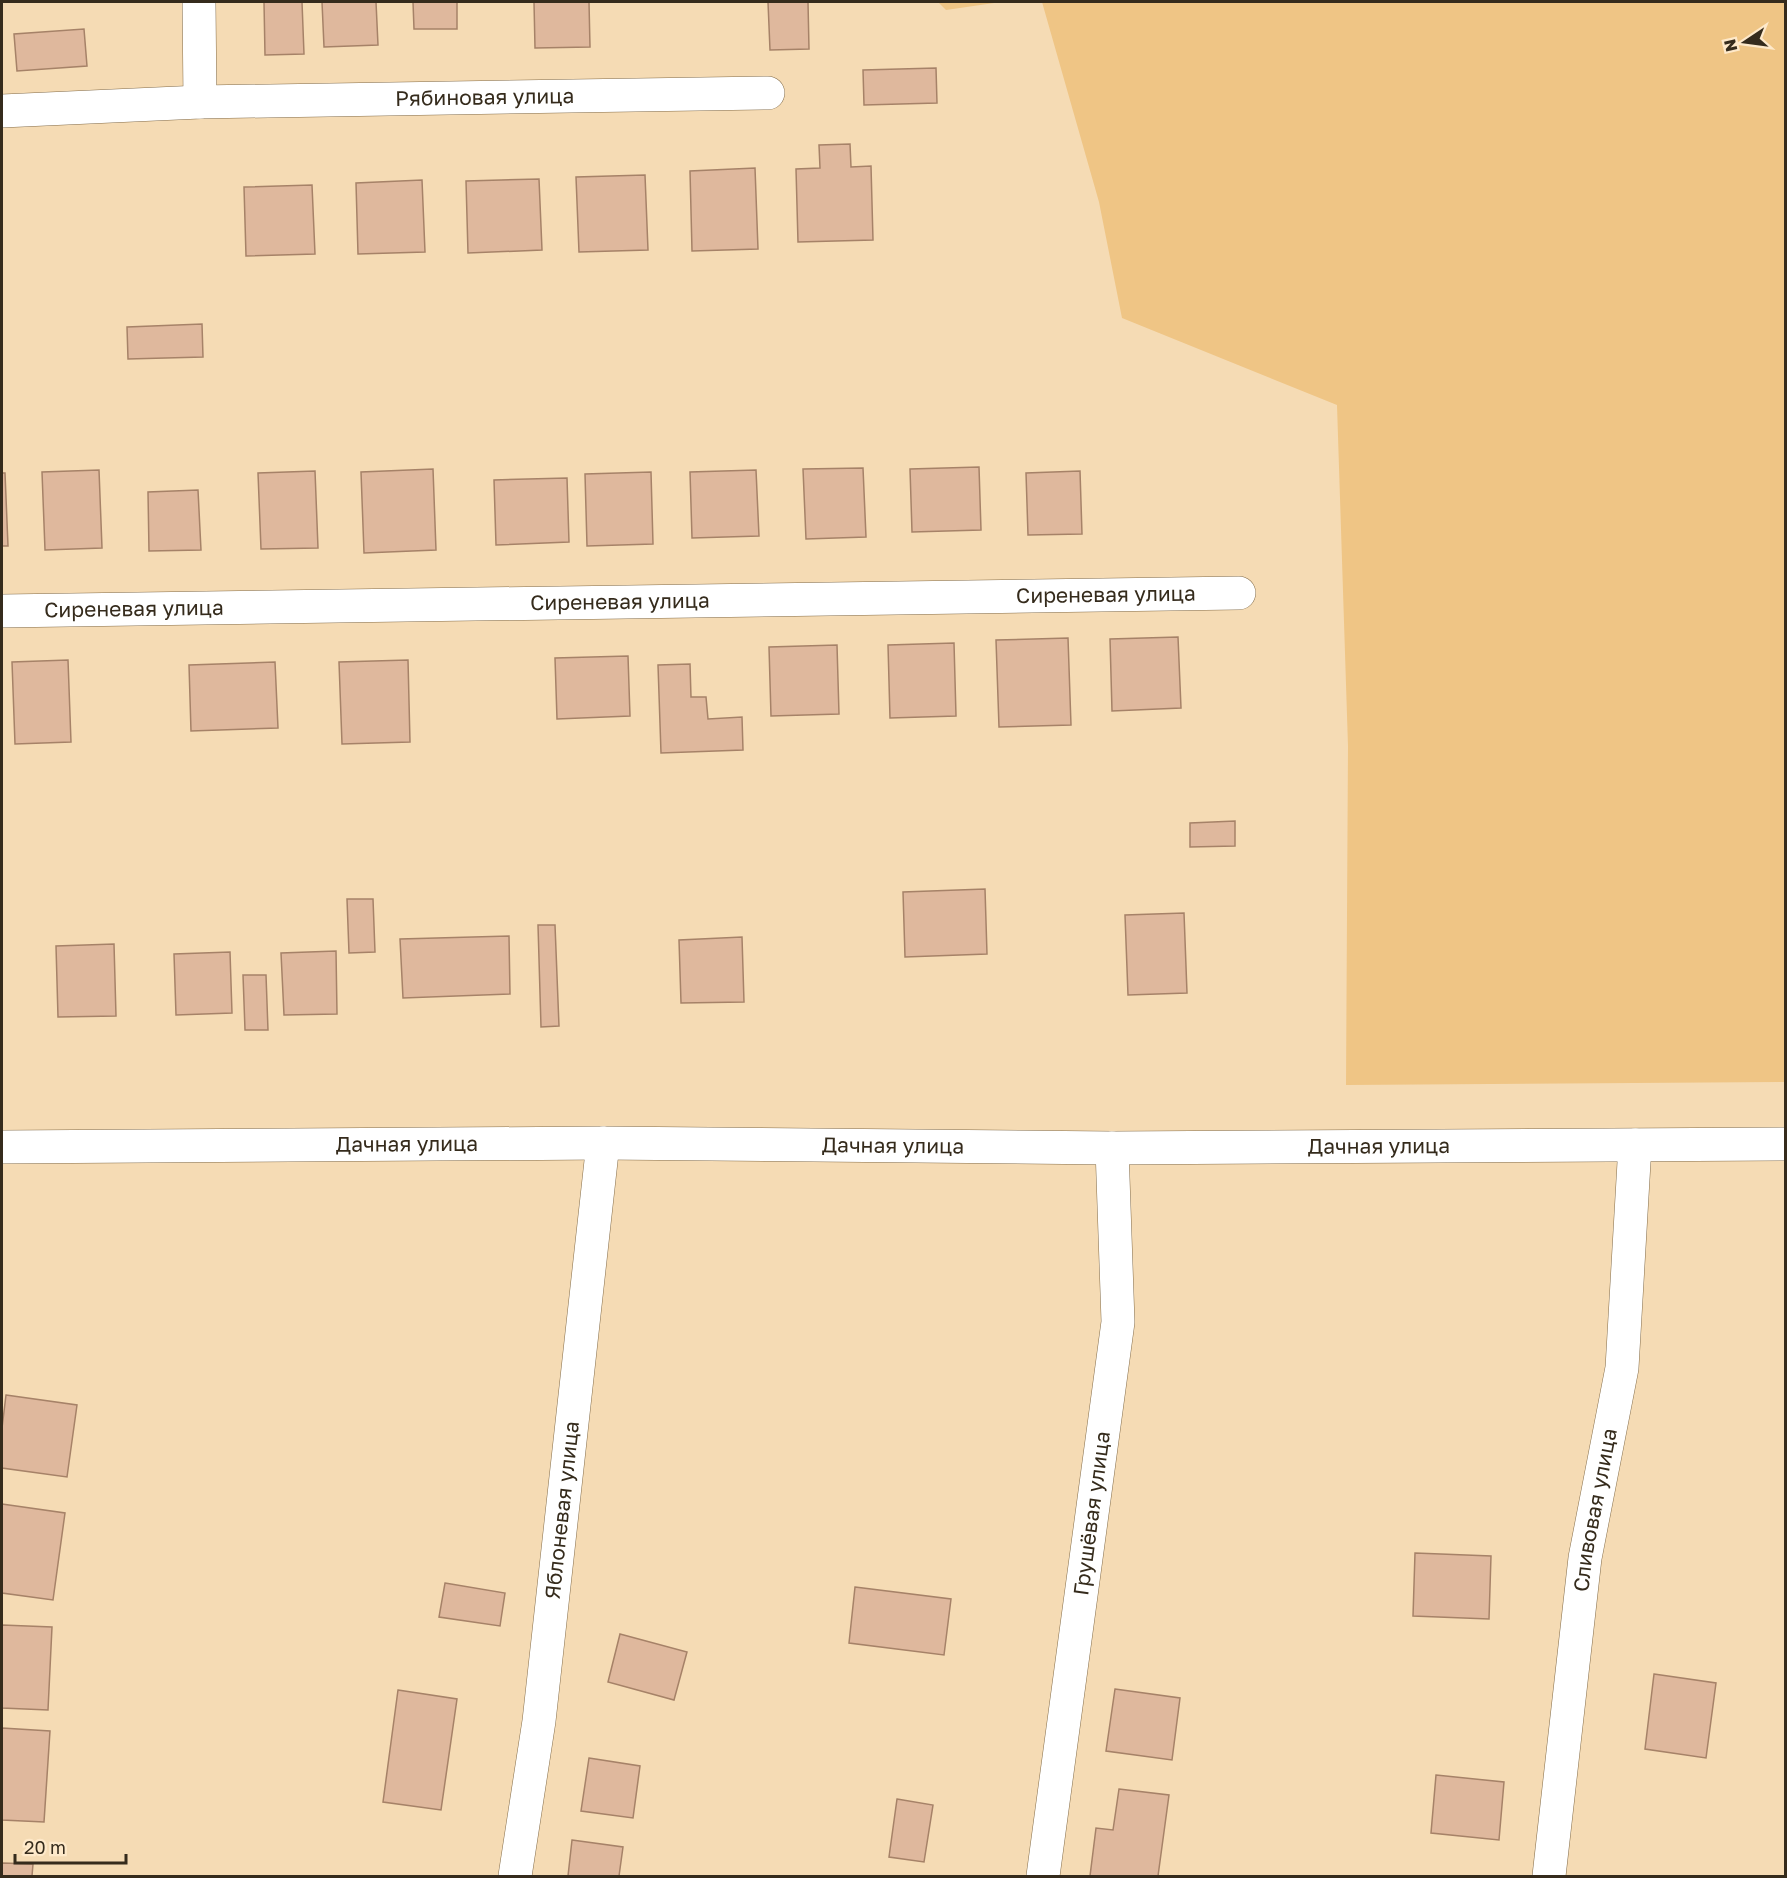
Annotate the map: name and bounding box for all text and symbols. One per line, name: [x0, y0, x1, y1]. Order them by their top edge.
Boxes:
north arrow: [1715, 12, 1775, 72]
text: N: [1719, 37, 1741, 54]
street label: Рябиновая улица: [395, 82, 574, 111]
street label: Сиреневая улица: [1016, 580, 1196, 608]
street label: Сиреневая улица: [530, 587, 710, 615]
street label: Сиреневая улица: [44, 594, 224, 622]
street label: Дачная улица: [336, 1130, 478, 1157]
street label: Дачная улица: [822, 1131, 964, 1159]
street label: Дачная улица: [1308, 1132, 1450, 1159]
street label: Яблоневая улица: [539, 1420, 584, 1600]
street label: Сливовая улица: [1567, 1426, 1622, 1593]
street label: Грушёвая улица: [1067, 1429, 1115, 1597]
scale bar: [15, 1827, 126, 1865]
text: 20 m: [24, 1836, 66, 1858]

